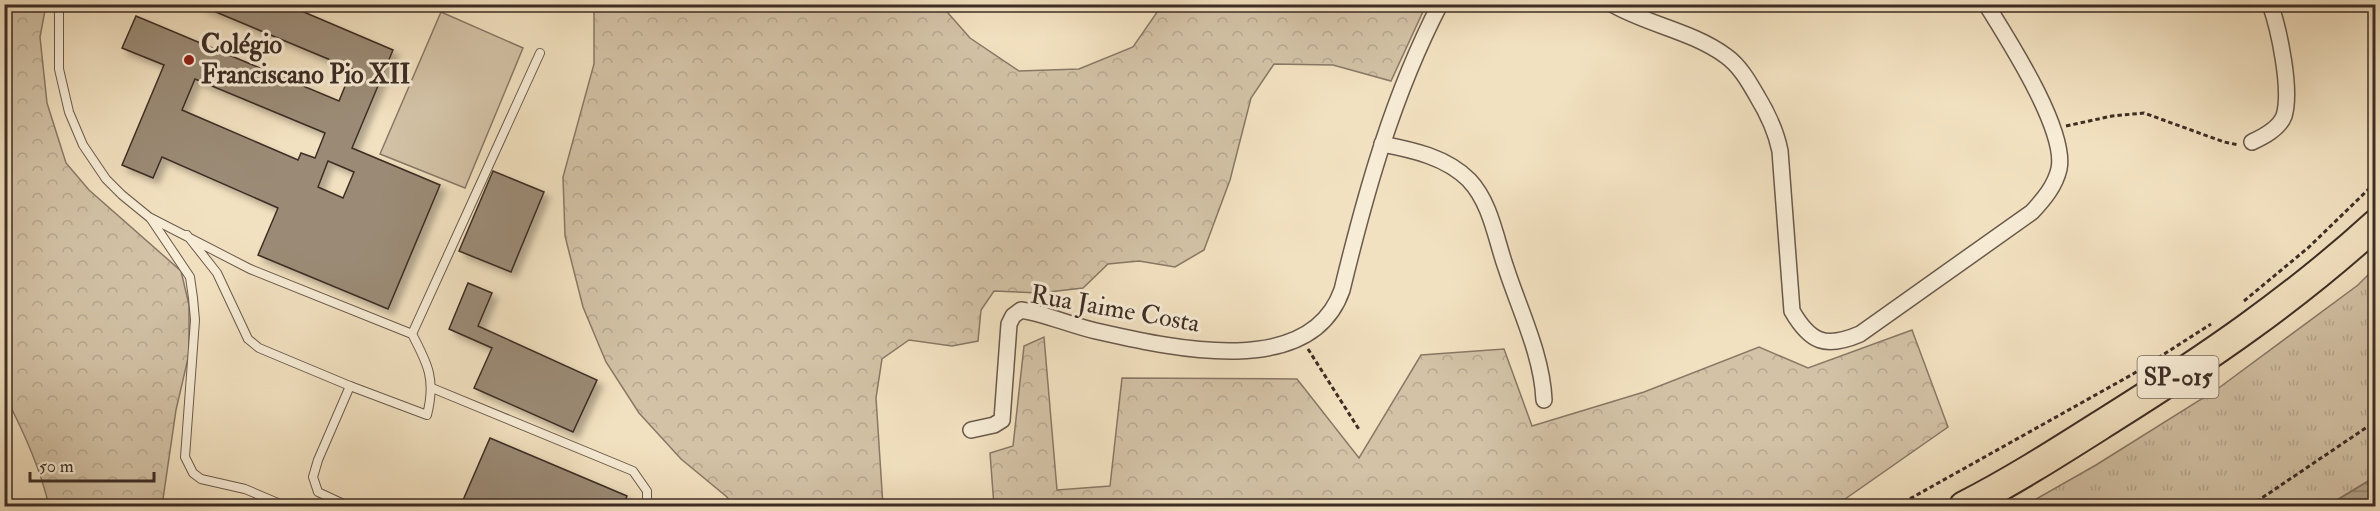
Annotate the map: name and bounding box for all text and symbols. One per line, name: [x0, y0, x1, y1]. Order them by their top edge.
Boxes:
place label: Colégio Franciscano Pio XII: [201, 29, 410, 91]
marker: Colégio Franciscano Pio XII: [182, 53, 196, 67]
street label: Rua Jaime Costa: [1028, 278, 1203, 340]
road number: SP-015: [2138, 356, 2218, 398]
scale bar: [30, 445, 154, 483]
text: 50 m: [39, 455, 74, 478]

